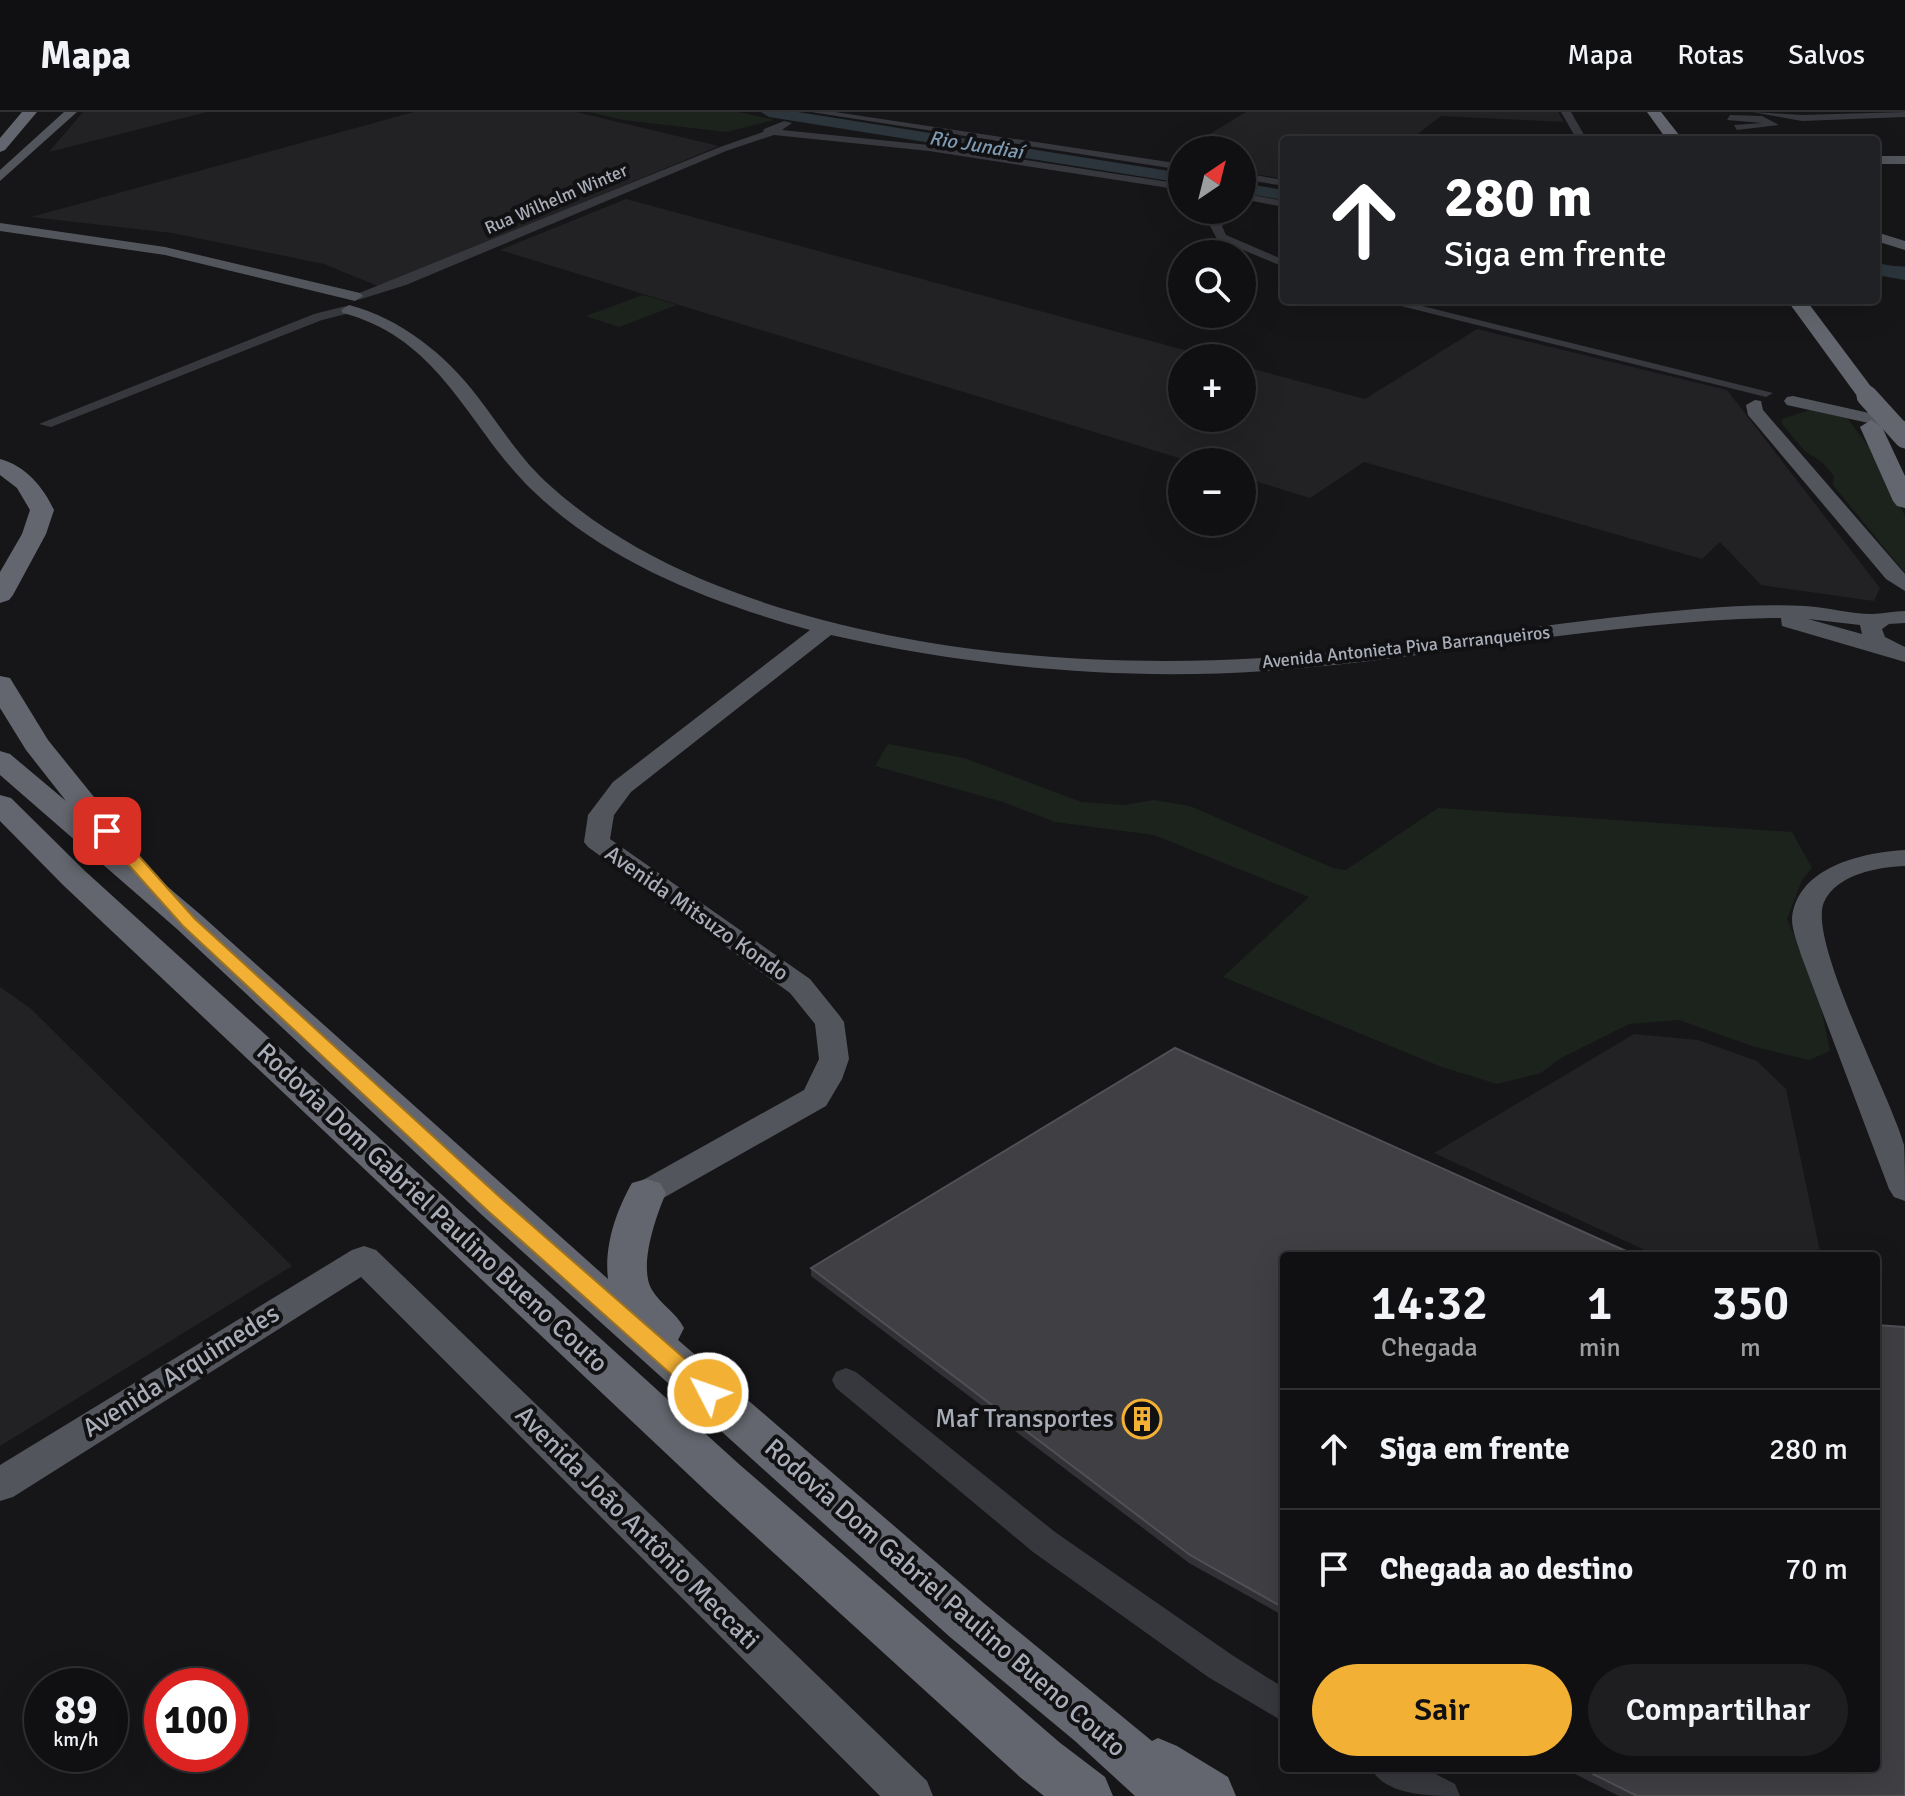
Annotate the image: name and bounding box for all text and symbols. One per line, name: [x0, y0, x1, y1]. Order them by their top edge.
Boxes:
text: Mapa: [40, 32, 131, 79]
text: Mapa: [1567, 38, 1633, 72]
text: Rotas: [1677, 38, 1744, 72]
text: Salvos: [1788, 38, 1865, 72]
water label: Rio Jundiaí: [927, 125, 1028, 165]
north arrow: [1168, 136, 1256, 224]
map controls: [1168, 136, 1256, 536]
street label: Rua Wilhelm Winter: [481, 159, 631, 239]
text: 280 m: [1444, 163, 1592, 232]
icon: ahead: [1312, 168, 1416, 272]
text: Siga em frente: [1444, 232, 1667, 277]
button: search: [1168, 240, 1256, 328]
button: +: [1168, 344, 1256, 432]
button: −: [1168, 448, 1256, 536]
street label: Avenida Antonieta Piva Barranqueiros: [1261, 621, 1551, 673]
pin: [73, 797, 141, 865]
icon: arrive: [85, 809, 129, 853]
street label: Avenida Mitsuzo Kondo: [600, 840, 794, 986]
street label: Rodovia Dom Gabriel Paulino Bueno Couto: [250, 1036, 614, 1380]
text: 14:32: [1371, 1274, 1488, 1333]
text: 1: [1587, 1274, 1613, 1333]
text: 350: [1711, 1274, 1789, 1333]
street label: Avenida Arquimedes: [77, 1298, 285, 1444]
text: Chegada: [1381, 1332, 1478, 1364]
text: min: [1579, 1332, 1621, 1364]
text: m: [1740, 1332, 1761, 1364]
position arrow: [666, 1351, 750, 1435]
building icon: Maf Transportes: [1121, 1398, 1163, 1440]
street label: Avenida João Antônio Meccati: [508, 1399, 766, 1657]
place label: Maf Transportes: [935, 1403, 1114, 1435]
icon: ahead: [1312, 1427, 1356, 1471]
text: Siga em frente: [1380, 1431, 1570, 1468]
text: 280 m: [1769, 1431, 1848, 1468]
street label: Rodovia Dom Gabriel Paulino Bueno Couto: [758, 1432, 1132, 1764]
icon: arrive: [1312, 1547, 1356, 1591]
text: Chegada ao destino: [1380, 1551, 1633, 1588]
text: 70 m: [1785, 1551, 1848, 1588]
button: Sair: [1312, 1664, 1572, 1756]
button: Compartilhar: [1588, 1664, 1848, 1756]
speed limit sign: 100: [144, 1668, 248, 1772]
text: 89: [54, 1685, 98, 1735]
text: km/h: [53, 1727, 99, 1752]

